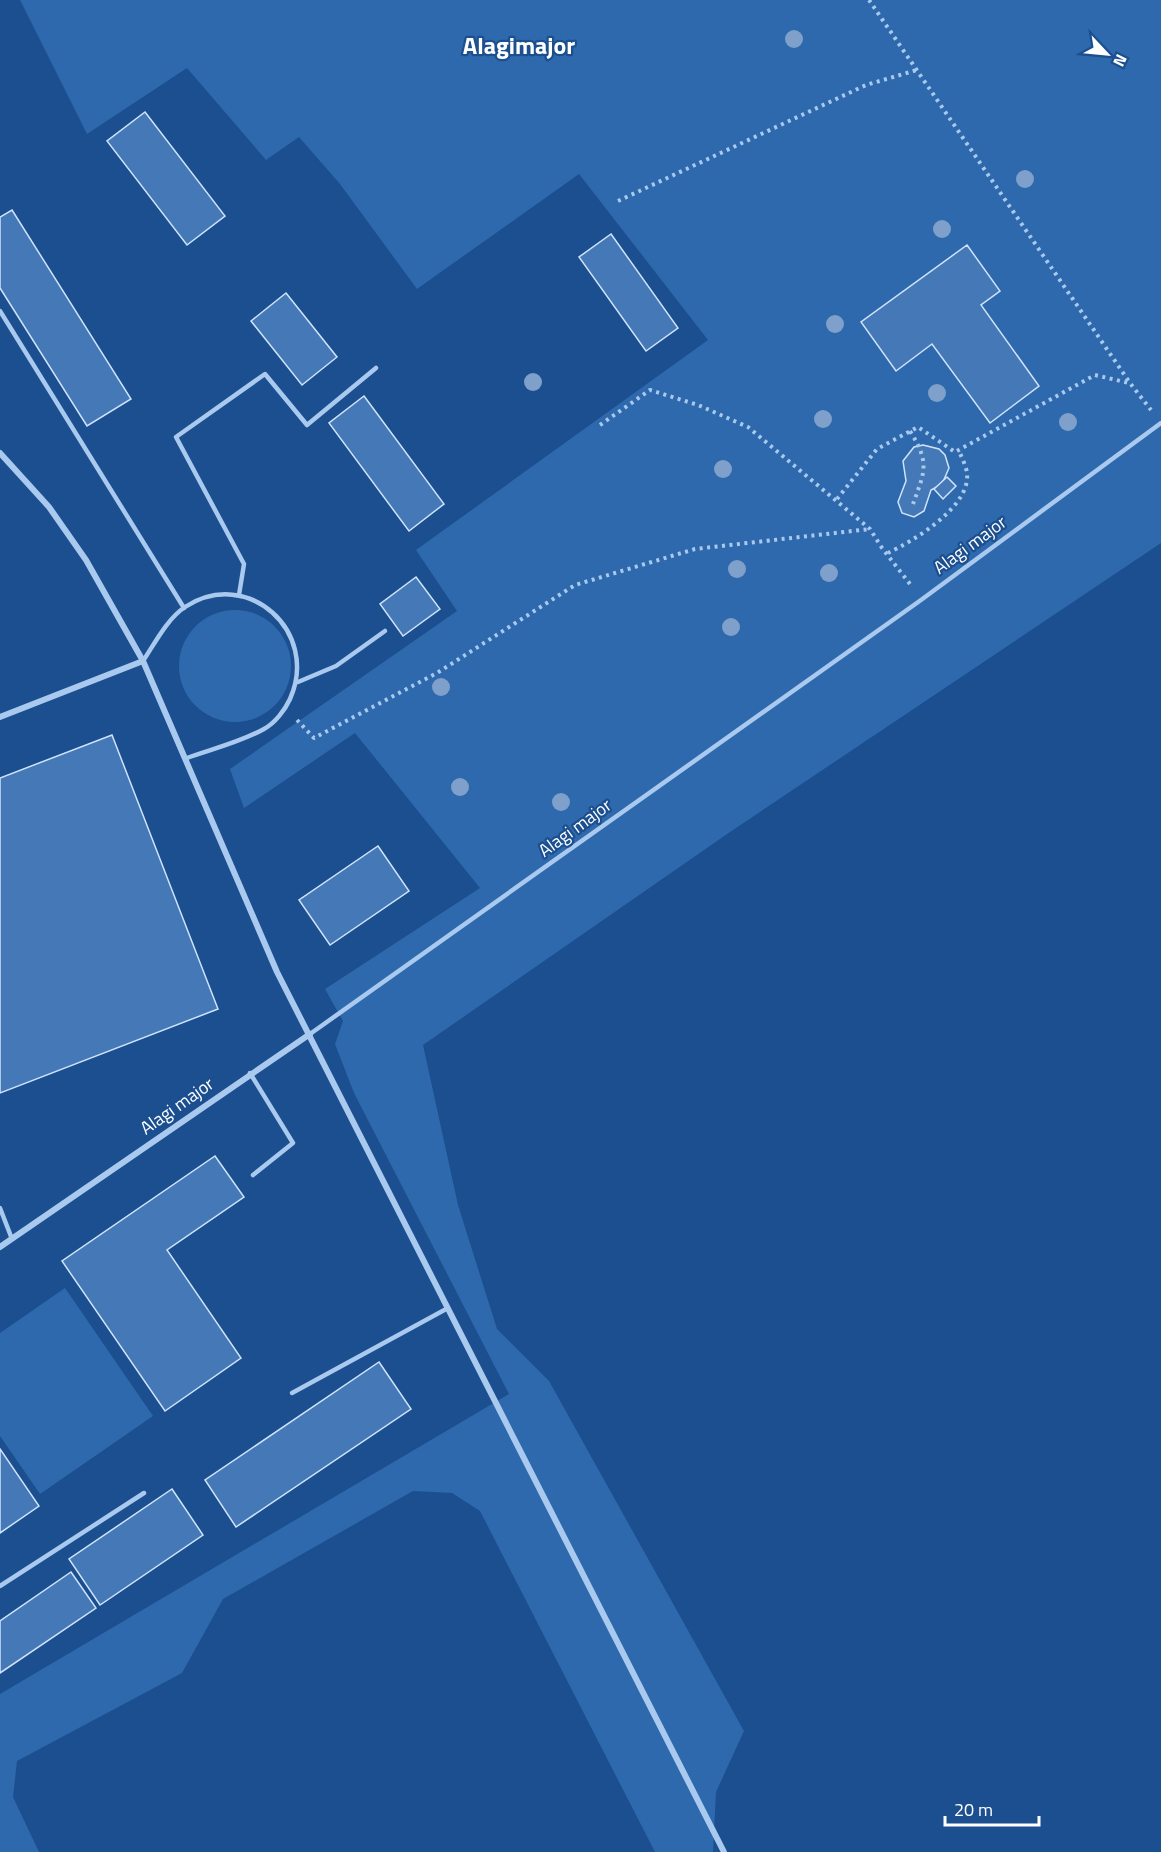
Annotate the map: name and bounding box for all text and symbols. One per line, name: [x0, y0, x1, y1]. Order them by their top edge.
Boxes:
north arrow: [1077, 24, 1137, 84]
district label: Alagimajor: [463, 27, 575, 63]
text: N: [1107, 50, 1134, 71]
street label: Alagi major: [927, 509, 1012, 580]
street label: Alagi major: [532, 792, 617, 863]
street label: Alagi major: [134, 1070, 219, 1141]
scale bar: [945, 1789, 1040, 1827]
text: 20 m: [954, 1796, 993, 1823]

